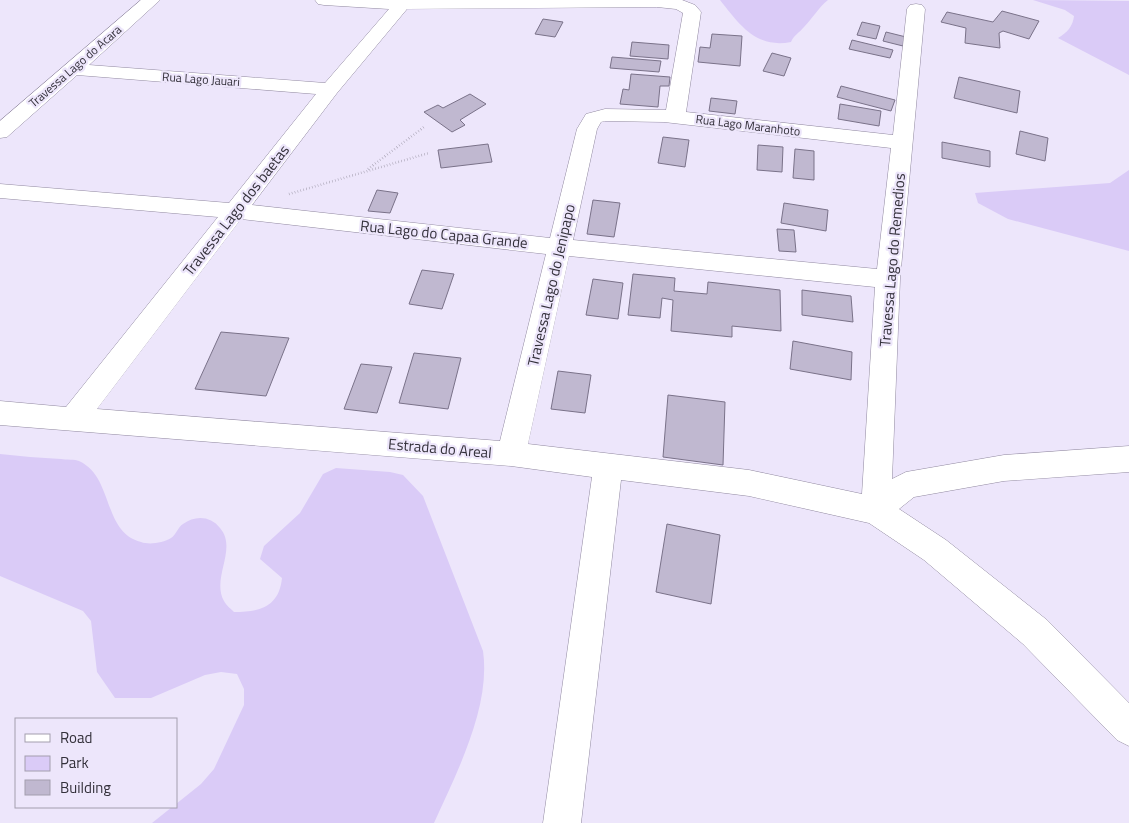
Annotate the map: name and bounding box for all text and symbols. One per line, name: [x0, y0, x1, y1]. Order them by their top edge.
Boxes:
street label: Travessa Lago do Acara: [24, 20, 126, 112]
street label: Rua Lago Jauari: [161, 67, 241, 91]
street label: Rua Lago Maranhoto: [695, 109, 801, 141]
street label: Travessa Lago dos baetas: [177, 139, 295, 281]
street label: Travessa Lago do Remedios: [873, 172, 911, 348]
street label: Travessa Lago do Jenipapo: [521, 202, 581, 368]
street label: Rua Lago do Capaa Grande: [359, 214, 529, 254]
street label: Estrada do Areal: [387, 432, 493, 464]
legend: [15, 718, 178, 808]
text: Road: [60, 726, 92, 749]
text: Park: [60, 751, 89, 774]
text: Building: [60, 776, 111, 799]

